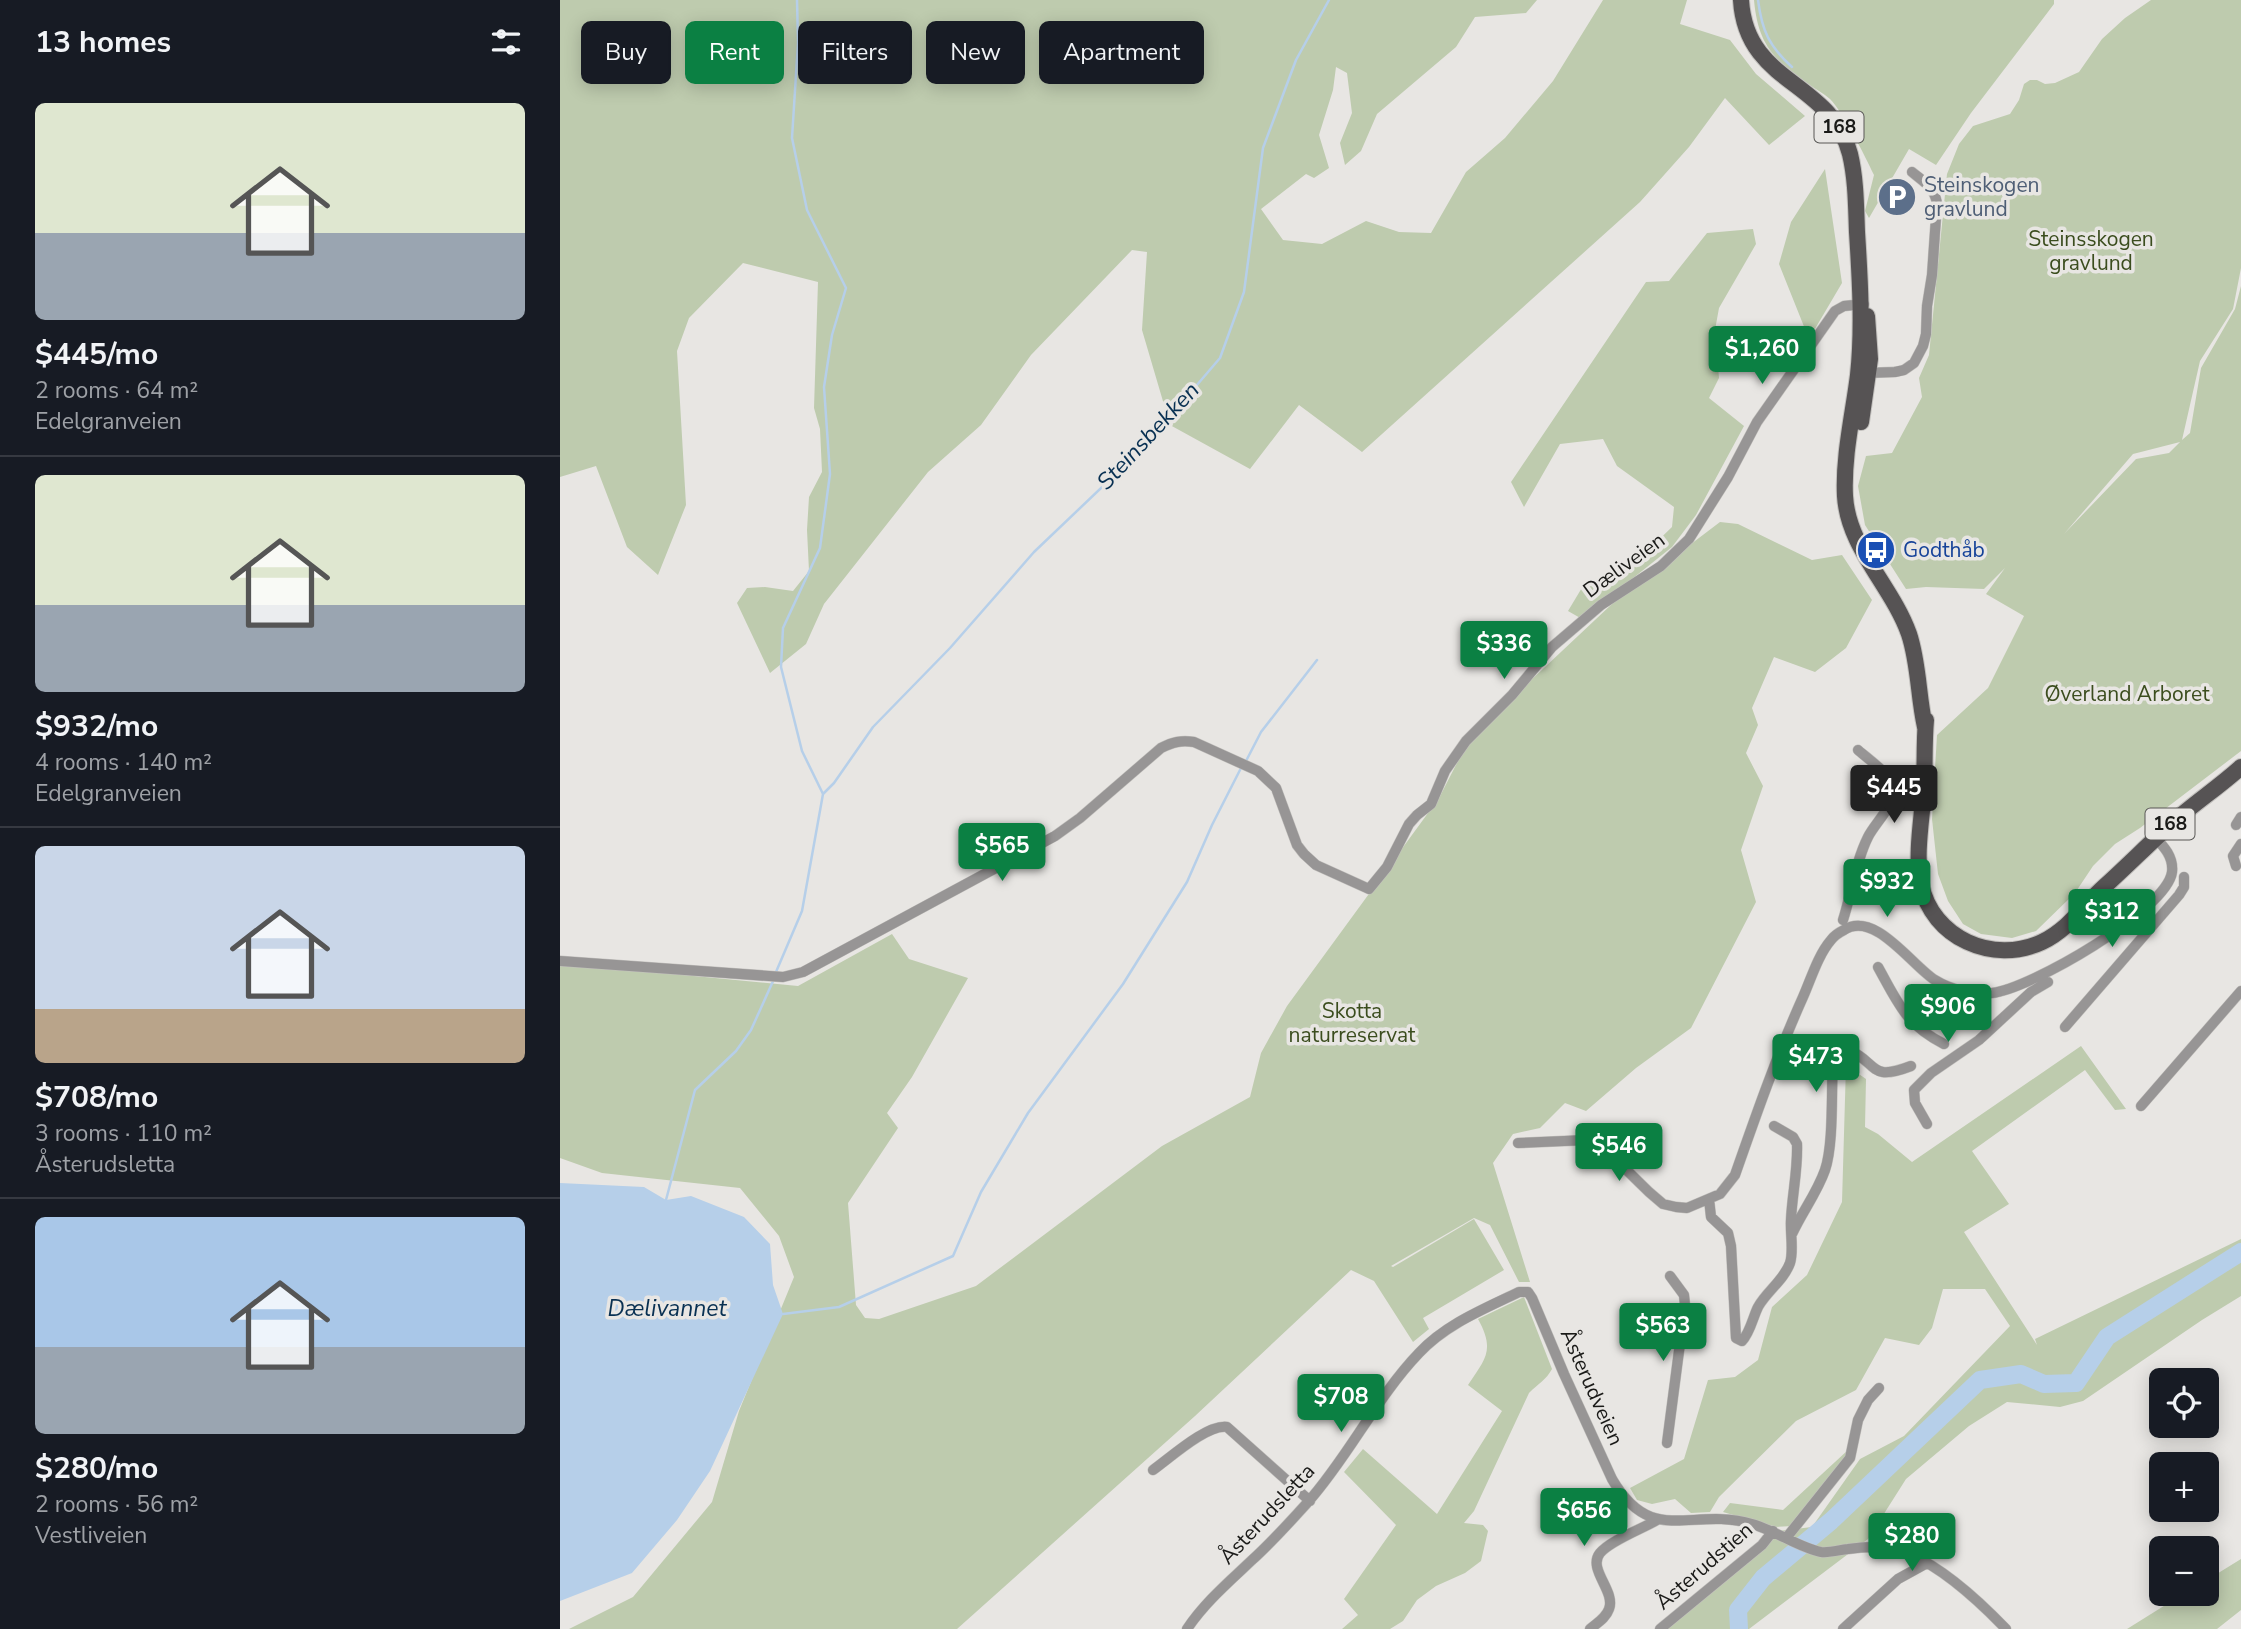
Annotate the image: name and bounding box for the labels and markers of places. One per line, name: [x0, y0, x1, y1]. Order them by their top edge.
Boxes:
place label: Steinskogen gravlund: [1924, 171, 2040, 223]
parking icon: Steinskogen gravlund: [1876, 176, 1918, 218]
pin: $1,260: [1705, 326, 1819, 386]
bus stop icon: Godthåb: [1855, 529, 1897, 571]
place label: Godthåb: [1903, 536, 1985, 564]
pin: $336: [1463, 622, 1545, 681]
pin: $445: [1853, 766, 1935, 825]
pin: $565: [961, 824, 1043, 883]
pin: $932: [1846, 860, 1928, 919]
pin: $312: [2071, 890, 2153, 949]
pin: $906: [1907, 984, 1989, 1044]
pin: $473: [1775, 1034, 1857, 1094]
pin: $546: [1578, 1124, 1660, 1183]
pin: $563: [1622, 1304, 1704, 1363]
pin: $708: [1300, 1374, 1382, 1434]
pin: $656: [1543, 1488, 1625, 1548]
pin: $280: [1871, 1514, 1953, 1573]

